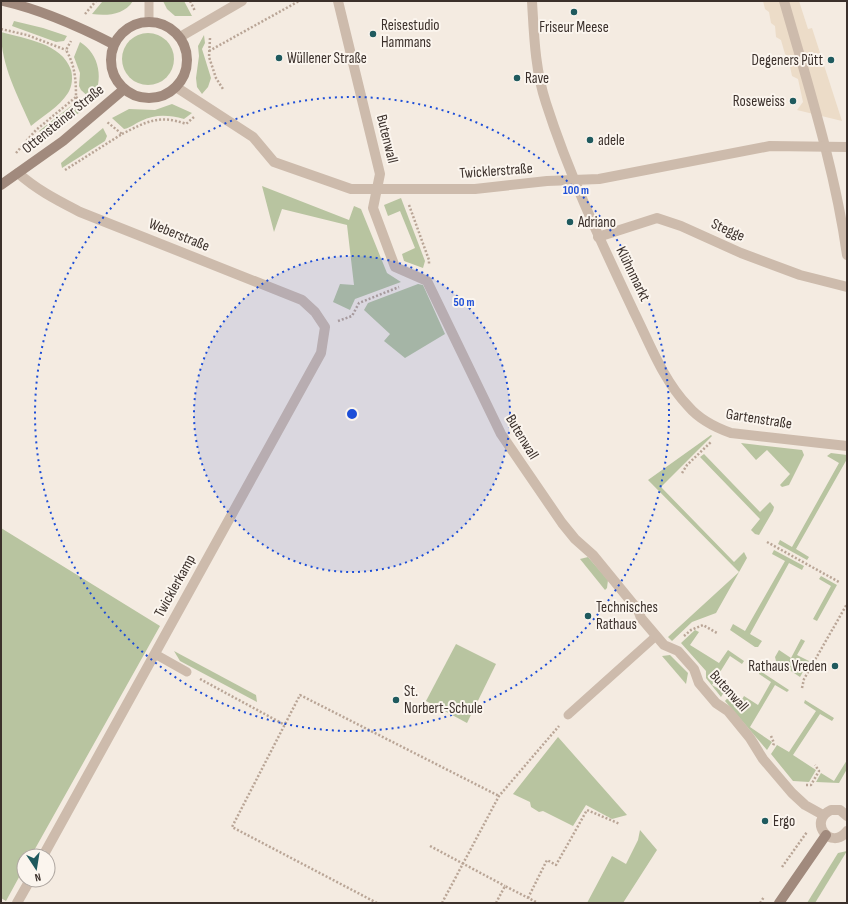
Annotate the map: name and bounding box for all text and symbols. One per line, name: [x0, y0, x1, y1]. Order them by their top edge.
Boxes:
marker: Friseur Meese: [569, 7, 579, 17]
place label: Reisestudio Hammans: [381, 16, 440, 52]
place label: Friseur Meese: [539, 18, 609, 37]
marker: Reisestudio Hammans: [368, 29, 378, 39]
place label: Wüllener Straße: [287, 49, 367, 68]
place label: Degeners Pütt: [752, 51, 823, 70]
marker: Wüllener Straße: [274, 53, 284, 63]
marker: Degeners Pütt: [826, 55, 836, 65]
place label: Rave: [525, 69, 549, 88]
marker: Rave: [512, 73, 522, 83]
street label: Ottensteiner Straße: [18, 80, 108, 158]
place label: Roseweiss: [733, 92, 785, 111]
marker: Roseweiss: [788, 96, 798, 106]
street label: Butenwall: [372, 113, 402, 165]
place label: adele: [598, 131, 625, 150]
marker: adele: [585, 135, 595, 145]
street label: Twicklerstraße: [459, 159, 533, 183]
text: 100 m: [563, 183, 589, 198]
place label: Adriano: [577, 213, 616, 232]
street label: Weberstraße: [146, 214, 212, 256]
street label: Stegge: [708, 214, 748, 246]
marker: Adriano: [565, 217, 575, 227]
street label: Klühnmarkt: [612, 243, 655, 305]
text: 50 m: [454, 295, 474, 310]
street label: Gartenstraße: [725, 404, 793, 434]
centre of rings: [345, 407, 359, 421]
street label: Butenwall: [501, 411, 543, 463]
street label: Twicklerkamp: [150, 551, 200, 621]
place label: Technisches Rathaus: [596, 598, 658, 634]
marker: Technisches Rathaus: [583, 611, 593, 621]
place label: Rathaus Vreden: [748, 657, 827, 676]
marker: Rathaus Vreden: [830, 661, 840, 671]
street label: Butenwall: [705, 666, 753, 716]
place label: St. Norbert-Schule: [404, 682, 483, 718]
marker: St. Norbert-Schule: [391, 695, 401, 705]
place label: Ergo: [773, 812, 795, 831]
marker: Ergo: [760, 816, 770, 826]
north arrow: [16, 848, 56, 888]
text: N: [34, 870, 42, 884]

